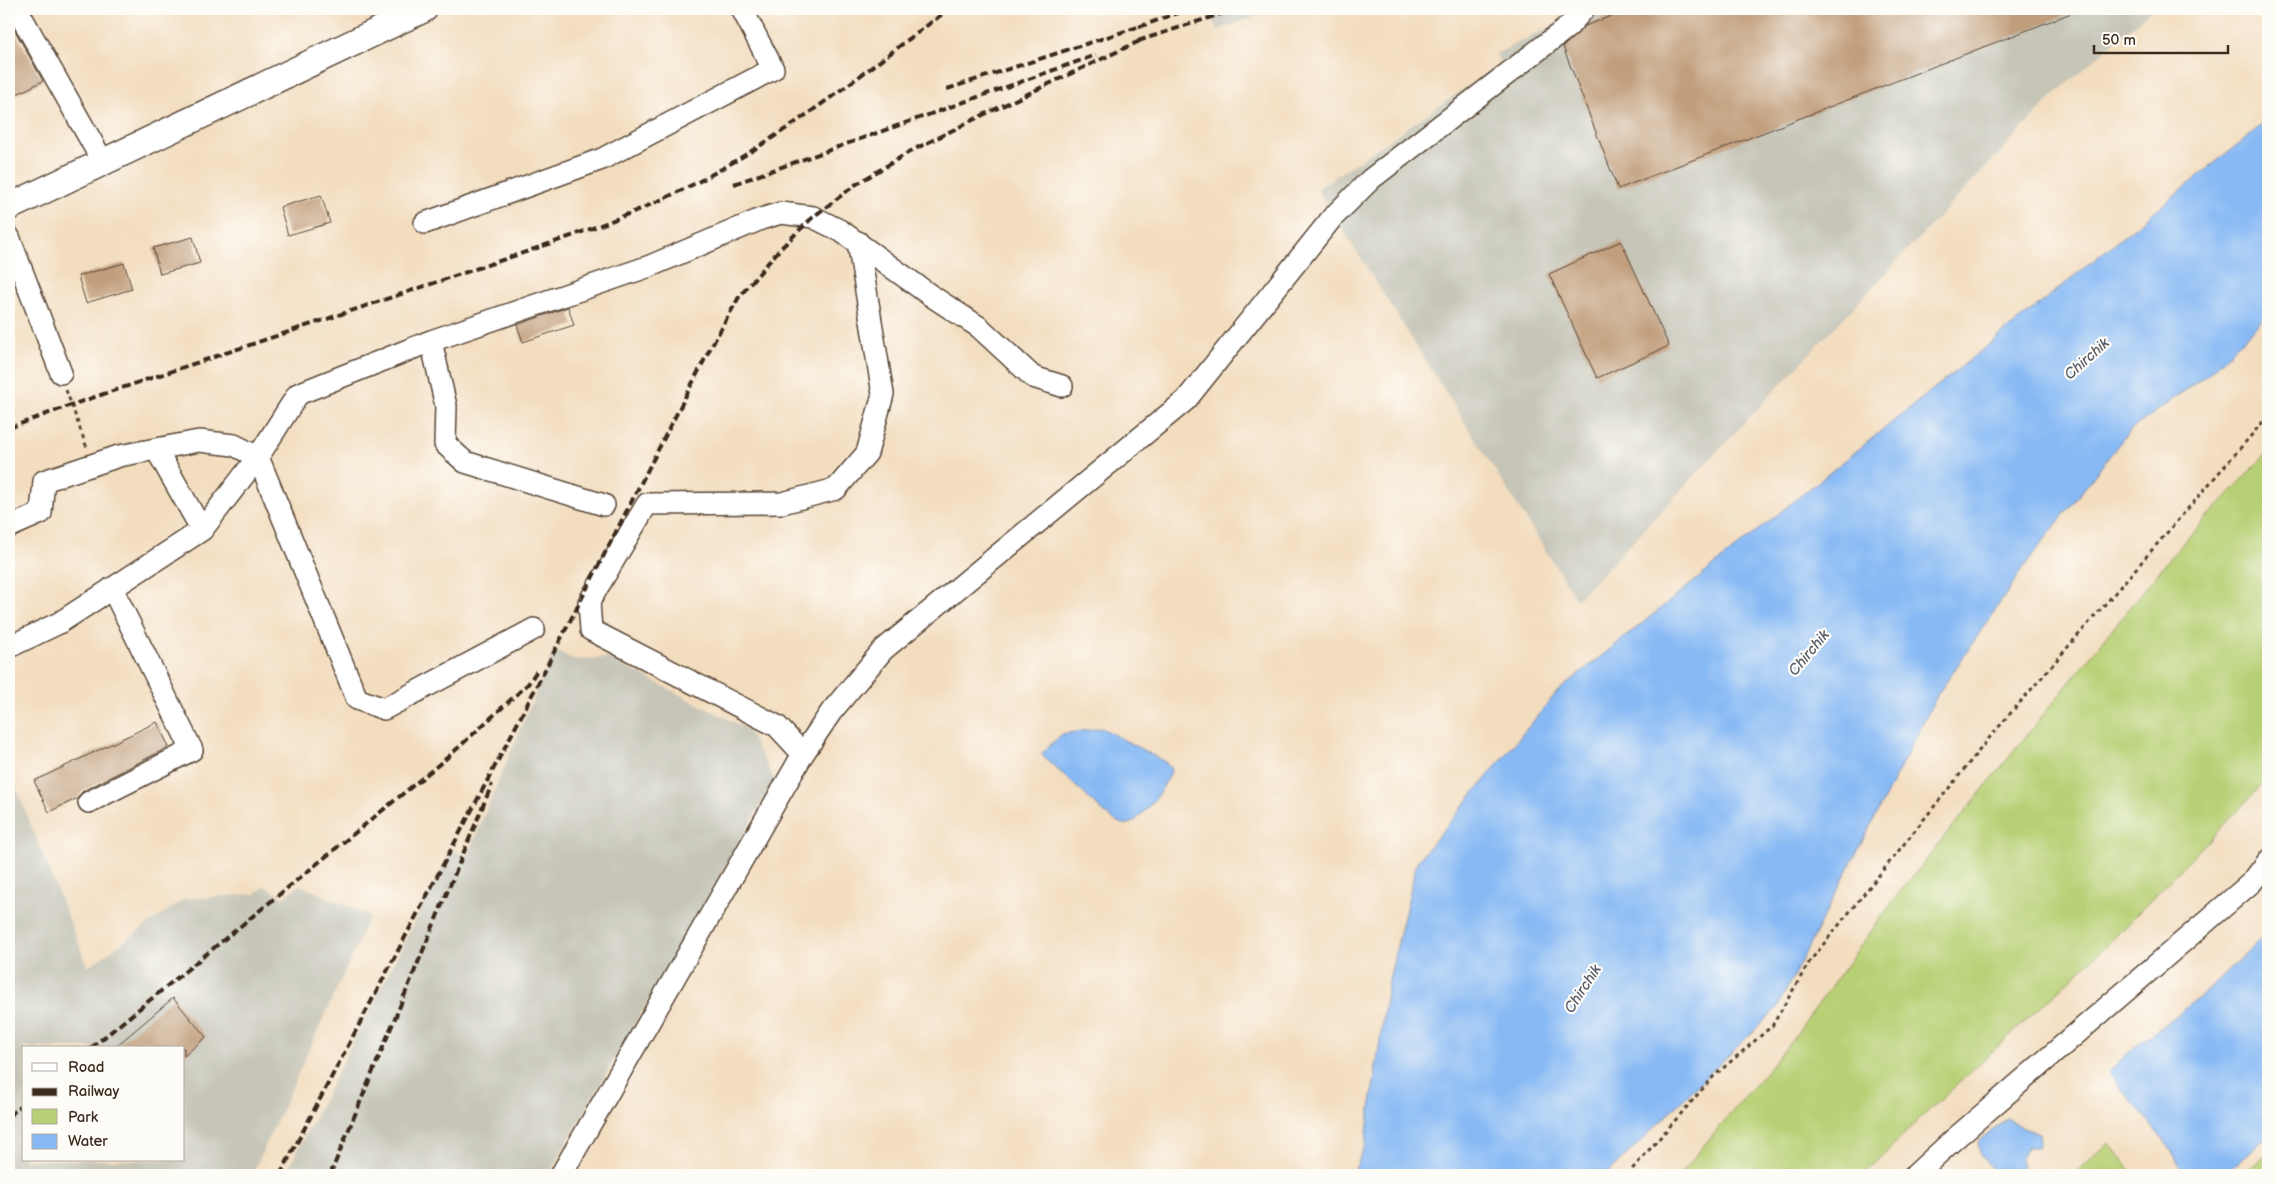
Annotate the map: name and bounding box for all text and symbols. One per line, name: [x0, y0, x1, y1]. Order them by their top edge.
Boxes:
scale bar: [2094, 22, 2228, 54]
text: 50 m: [2102, 31, 2136, 50]
water label: Chirchik: [2060, 333, 2114, 384]
water label: Chirchik: [1784, 626, 1834, 680]
water label: Chirchik: [1560, 961, 1606, 1017]
legend: [22, 1046, 185, 1162]
text: Road: [68, 1058, 104, 1077]
text: Railway: [68, 1082, 119, 1101]
text: Park: [68, 1108, 99, 1127]
text: Water: [68, 1132, 108, 1151]

